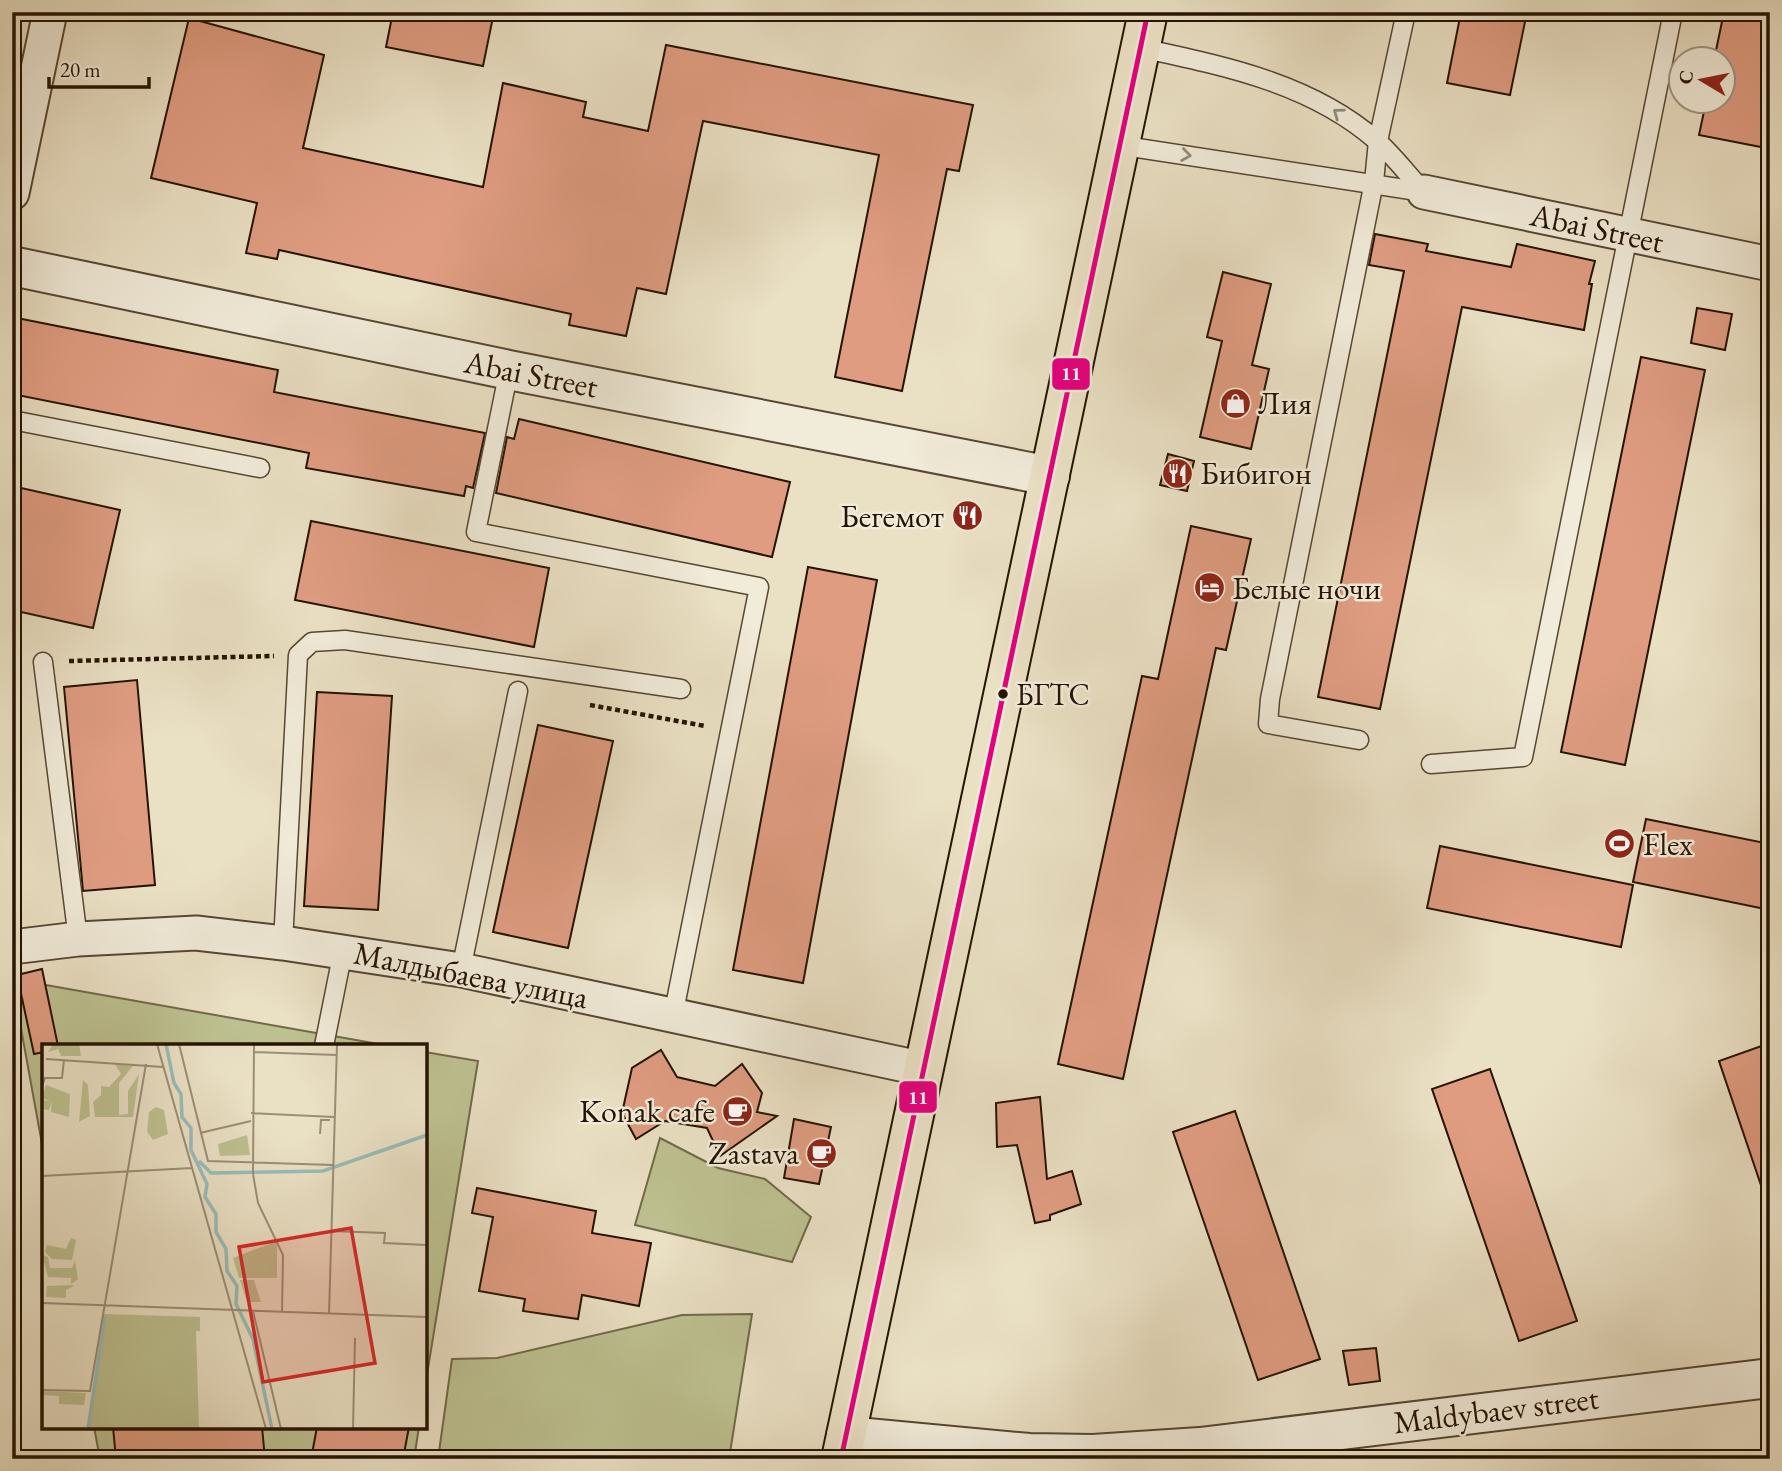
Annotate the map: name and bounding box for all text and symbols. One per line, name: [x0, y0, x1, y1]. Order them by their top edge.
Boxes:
scale bar: [49, 46, 149, 90]
north arrow: [1666, 46, 1736, 116]
text: 20 m: [60, 56, 101, 83]
text: С: [1672, 68, 1699, 86]
one-way arrow: [1333, 108, 1346, 121]
one-way arrow: [1180, 147, 1191, 162]
street label: Abai Street: [1525, 193, 1668, 263]
street label: Abai Street: [460, 340, 601, 408]
line badge: 11: [1051, 357, 1091, 391]
text: 11: [1061, 361, 1081, 386]
place label: Лия: [1258, 382, 1312, 424]
shop icon: Лия: [1218, 386, 1252, 420]
place label: Бибигон: [1200, 452, 1312, 494]
restaurant icon: Бибигон: [1160, 456, 1194, 490]
place label: Бегемот: [840, 495, 944, 537]
restaurant icon: Бегемот: [950, 499, 984, 533]
place label: Белые ночи: [1232, 567, 1381, 609]
hotel icon: Белые ночи: [1192, 571, 1226, 605]
place label: БГТС: [1016, 675, 1090, 714]
marker: БГТС: [996, 687, 1010, 701]
place label: Flex: [1643, 823, 1693, 865]
sports icon: Flex: [1603, 827, 1637, 861]
street label: Малдыбаева улица: [350, 932, 592, 1018]
inset map: [42, 1044, 427, 1429]
line badge: 11: [898, 1080, 938, 1114]
text: 11: [908, 1085, 928, 1110]
place label: Konak cafe: [579, 1090, 715, 1132]
cafe icon: Konak cafe: [721, 1094, 755, 1128]
place label: Zastava: [708, 1132, 799, 1174]
cafe icon: Zastava: [805, 1136, 839, 1170]
street label: Maldybaev street: [1391, 1377, 1601, 1443]

